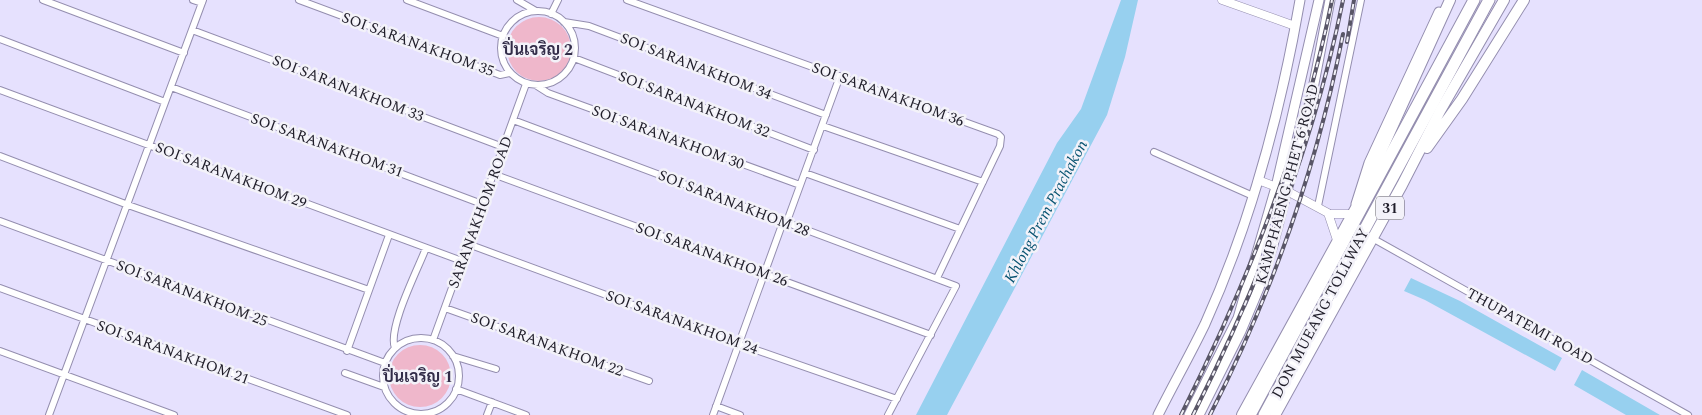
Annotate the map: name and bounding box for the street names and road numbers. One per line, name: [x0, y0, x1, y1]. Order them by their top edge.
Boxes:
street label: SOI SARANAKHOM 35: [338, 6, 497, 83]
street label: SOI SARANAKHOM 34: [617, 27, 775, 106]
street label: SOI SARANAKHOM 33: [269, 49, 427, 128]
street label: SOI SARANAKHOM 36: [808, 56, 968, 133]
street label: SOI SARANAKHOM 32: [615, 65, 773, 144]
street label: KAMPHAENG PHET 6 ROAD: [1250, 81, 1325, 287]
street label: SOI SARANAKHOM 30: [588, 99, 747, 176]
street label: SOI SARANAKHOM 31: [247, 107, 406, 184]
street label: SARANAKHOM ROAD: [442, 133, 519, 292]
street label: SOI SARANAKHOM 29: [152, 136, 310, 215]
street label: SOI SARANAKHOM 28: [655, 164, 813, 243]
road number: 31: [1376, 197, 1404, 220]
street label: SOI SARANAKHOM 26: [632, 216, 792, 293]
street label: DON MUEANG TOLLWAY: [1266, 224, 1375, 403]
street label: SOI SARANAKHOM 25: [113, 254, 271, 333]
street label: THUPATEMI ROAD: [1462, 282, 1597, 371]
street label: SOI SARANAKHOM 24: [602, 284, 762, 361]
street label: SOI SARANAKHOM 22: [467, 306, 626, 383]
street label: SOI SARANAKHOM 21: [93, 314, 252, 391]

